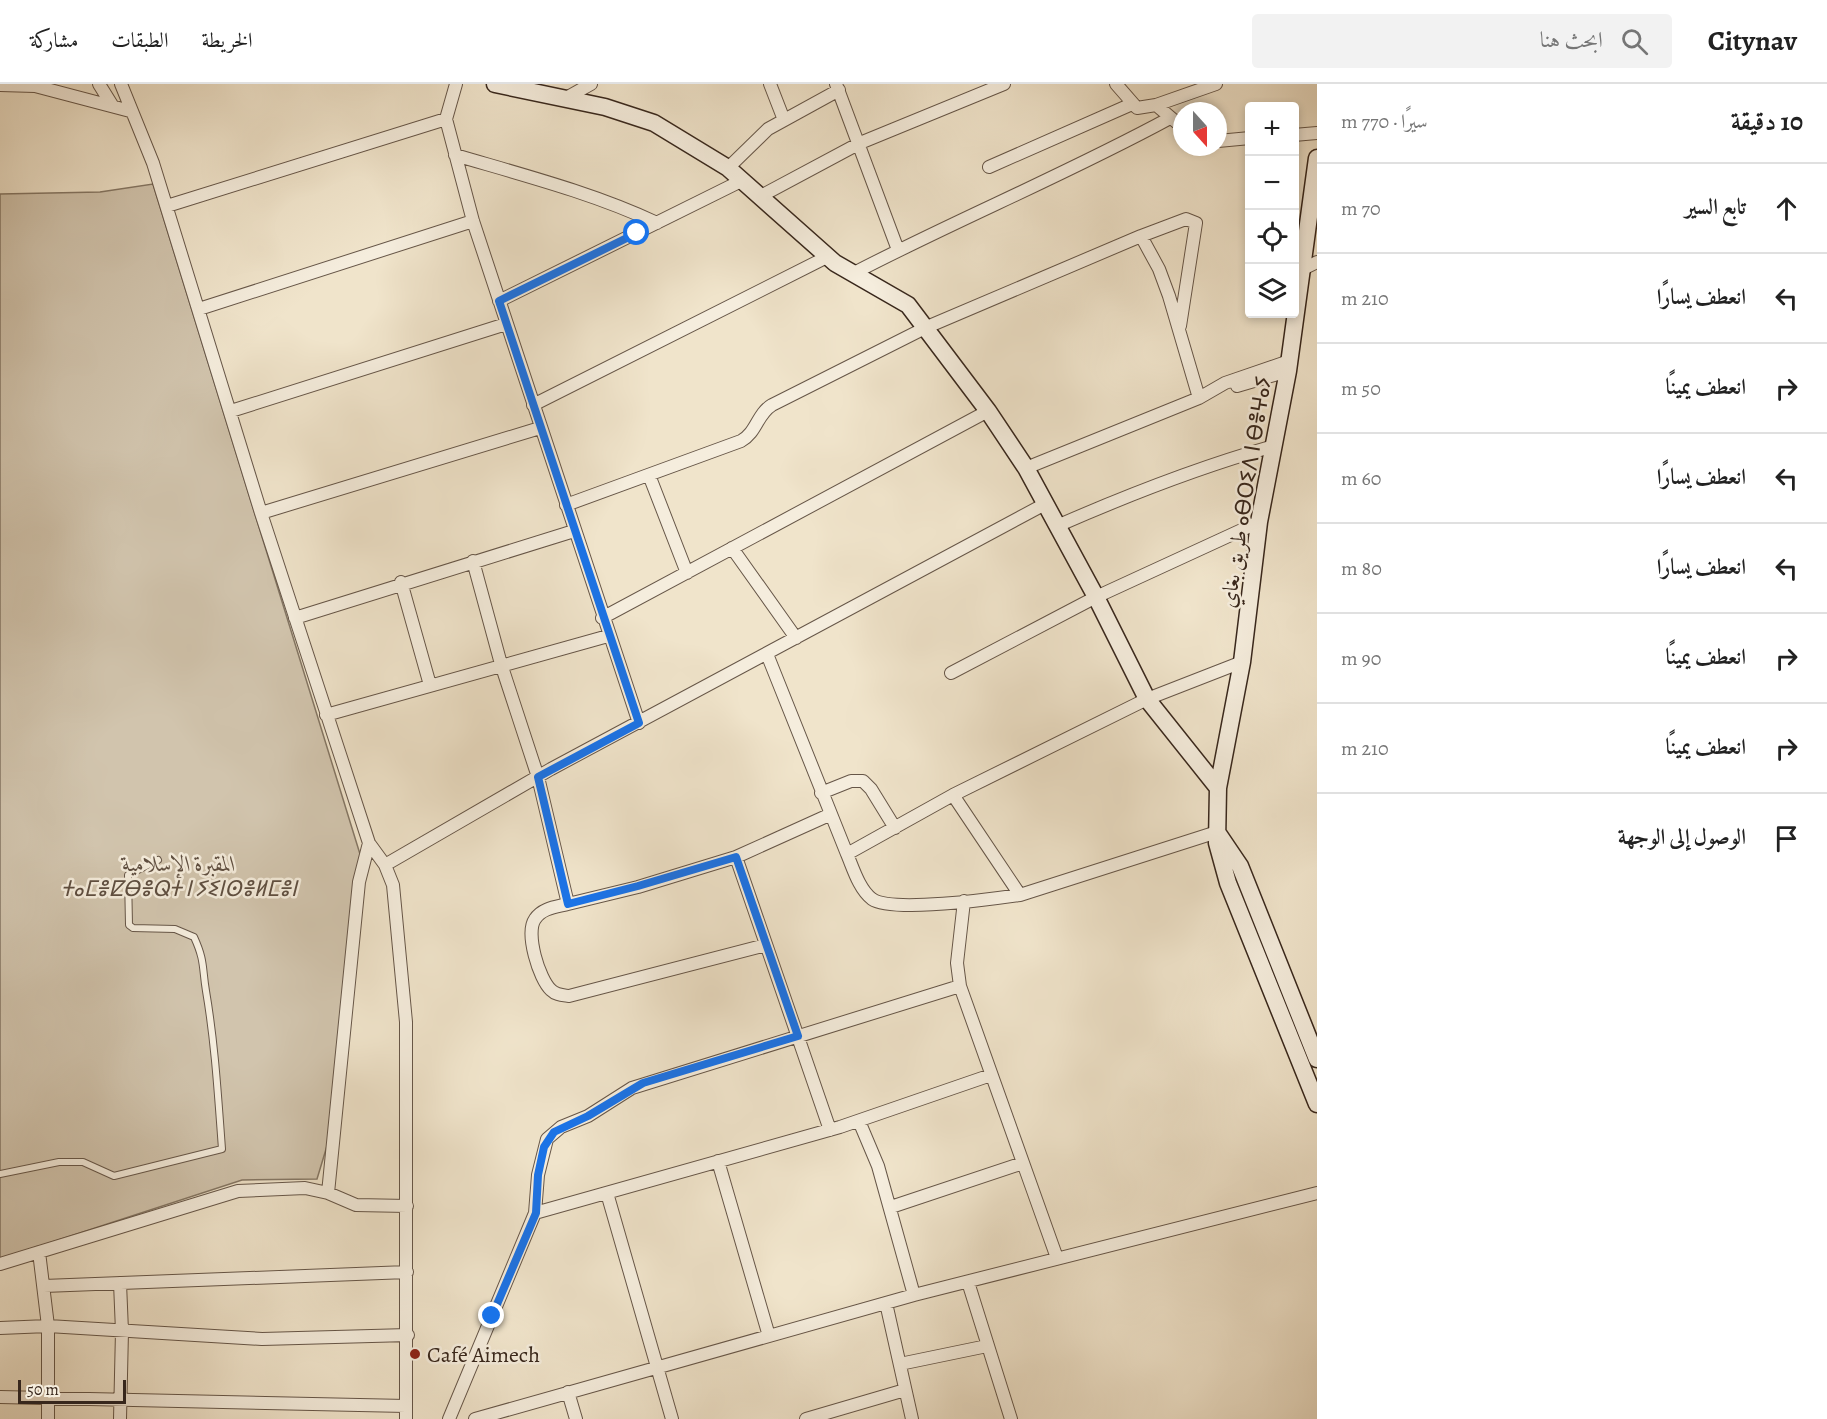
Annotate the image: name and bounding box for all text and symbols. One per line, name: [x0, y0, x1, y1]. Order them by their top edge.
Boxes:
search box: [1252, 14, 1672, 68]
text: Citynav: [1708, 22, 1797, 60]
text: ابحث هنا: [1540, 25, 1603, 55]
icon: search: [1618, 25, 1651, 58]
text: مشاركة: [30, 26, 78, 54]
text: الطبقات: [111, 26, 168, 54]
text: الخريطة: [201, 26, 253, 54]
north arrow: [1173, 102, 1227, 156]
map controls: [1245, 102, 1299, 318]
button: +: [1245, 102, 1299, 156]
text: 10 دقيقة: [1731, 104, 1803, 139]
text: سيرًا · 770 m: [1341, 108, 1428, 135]
button: −: [1245, 156, 1299, 210]
text: تابع السير: [1685, 192, 1746, 222]
icon: ahead: [1770, 192, 1803, 225]
text: 70 m: [1341, 195, 1381, 222]
button: locate: [1245, 210, 1299, 264]
route start: [623, 219, 649, 245]
button: layers: [1245, 264, 1299, 318]
text: انعطف يسارًا: [1657, 282, 1746, 312]
icon: left: [1770, 282, 1803, 315]
text: 210 m: [1341, 285, 1389, 312]
text: انعطف يمينًا: [1666, 372, 1746, 402]
icon: right: [1770, 372, 1803, 405]
street label: طريق بغاي ⴰⴱⵔⵉⴷ ⵏ ⴱⴻⵖⴰⵢ: [1213, 374, 1281, 610]
text: 50 m: [1341, 375, 1381, 402]
text: انعطف يسارًا: [1657, 462, 1746, 492]
icon: left: [1770, 462, 1803, 495]
text: 60 m: [1341, 465, 1382, 492]
text: انعطف يسارًا: [1657, 552, 1746, 582]
icon: left: [1770, 552, 1803, 585]
text: 80 m: [1341, 555, 1382, 582]
text: انعطف يمينًا: [1666, 642, 1746, 672]
icon: right: [1770, 642, 1803, 675]
text: 90 m: [1341, 645, 1381, 672]
text: انعطف يمينًا: [1666, 732, 1746, 762]
icon: right: [1770, 732, 1803, 765]
text: 210 m: [1341, 735, 1389, 762]
text: الوصول إلى الوجهة: [1618, 822, 1746, 852]
icon: arrive: [1770, 822, 1803, 855]
park label: المقبرة الإسلامية ⵜⴰⵎⴻⵇⴱⴻⵕⵜ ⵏ ⵢⵉⵏⵙⴻⵍⵎⴻⵏ: [61, 849, 300, 904]
route end: [478, 1302, 504, 1328]
place label: Café Aimech: [427, 1340, 540, 1370]
marker: Café Aimech: [408, 1347, 422, 1361]
scale bar: [18, 1377, 126, 1404]
text: 50 m: [27, 1379, 59, 1401]

